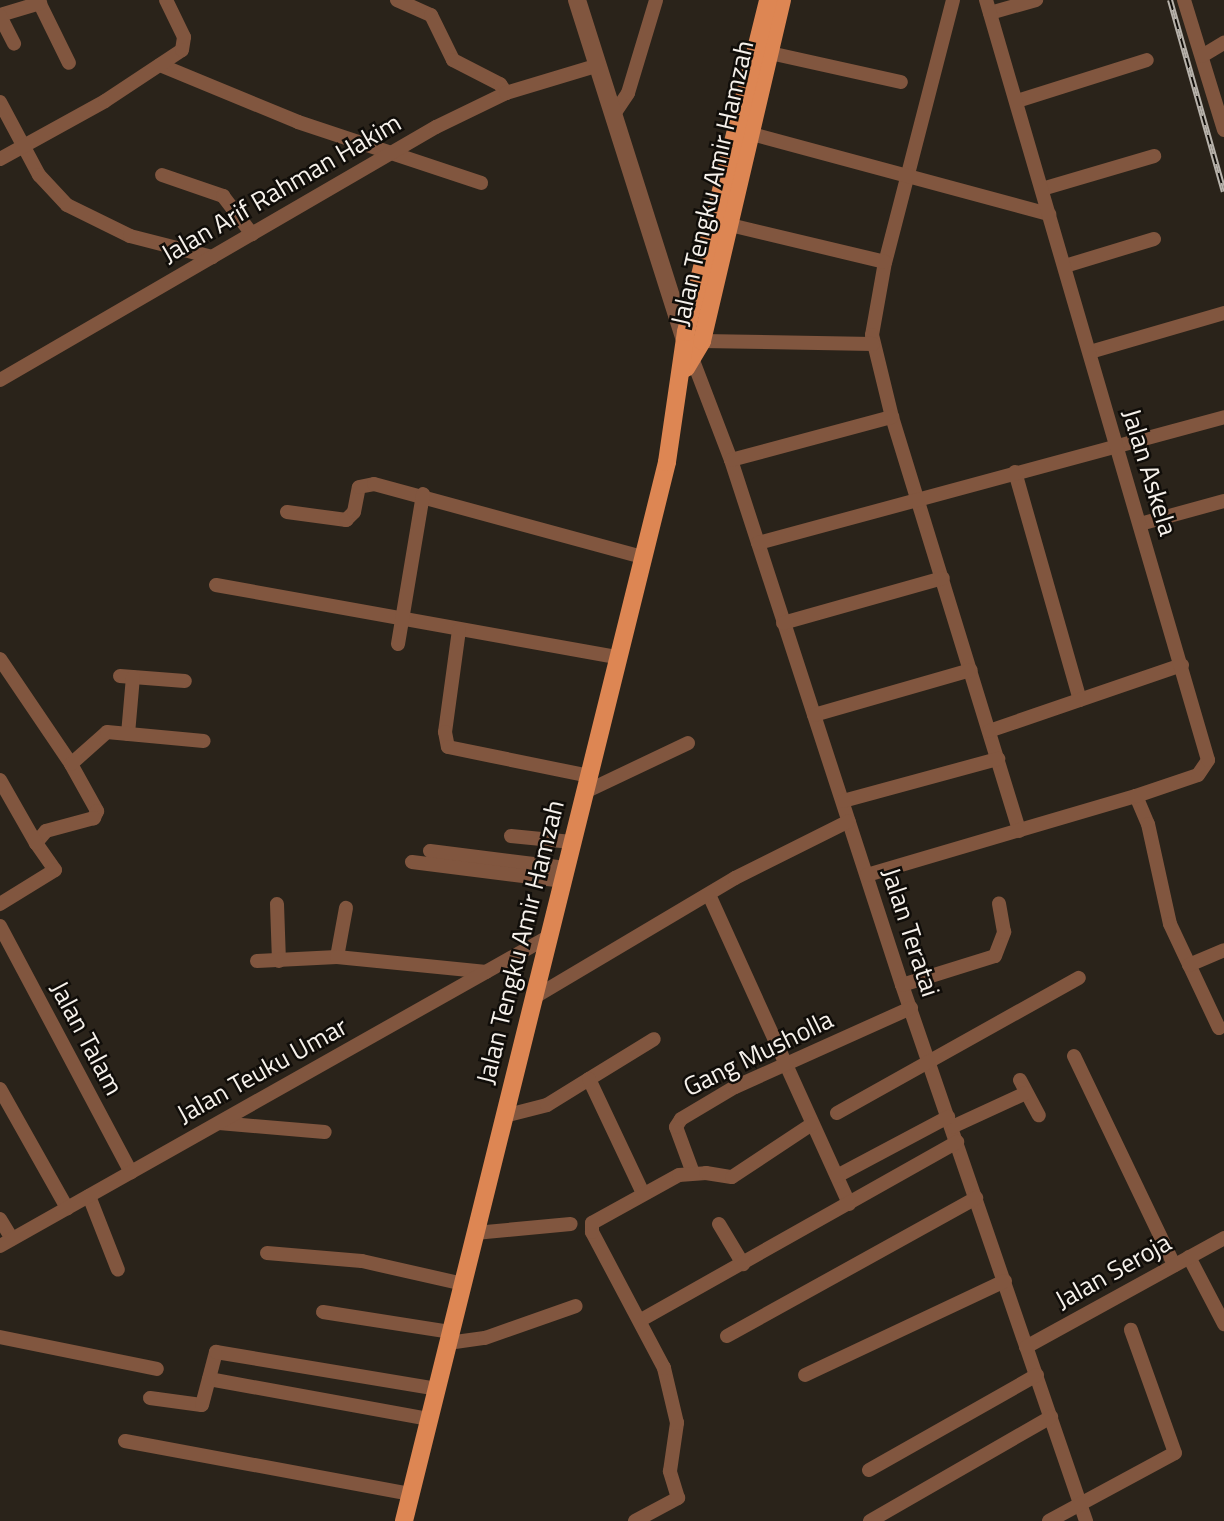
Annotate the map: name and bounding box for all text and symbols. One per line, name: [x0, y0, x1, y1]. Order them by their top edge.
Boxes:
street label: Jalan Tengku Amir Hamzah: [664, 37, 760, 329]
street label: Jalan Arif Rahman Hakim: [156, 107, 406, 269]
street label: Jalan Askela: [1116, 405, 1184, 539]
street label: Jalan Tengku Amir Hamzah: [470, 797, 570, 1087]
street label: Jalan Teratai: [876, 864, 946, 1000]
street label: Jalan Talam: [44, 976, 130, 1100]
street label: Gang Musholla: [678, 1003, 838, 1103]
street label: Jalan Teuku Umar: [171, 1010, 353, 1130]
street label: Jalan Seroja: [1050, 1226, 1176, 1316]

